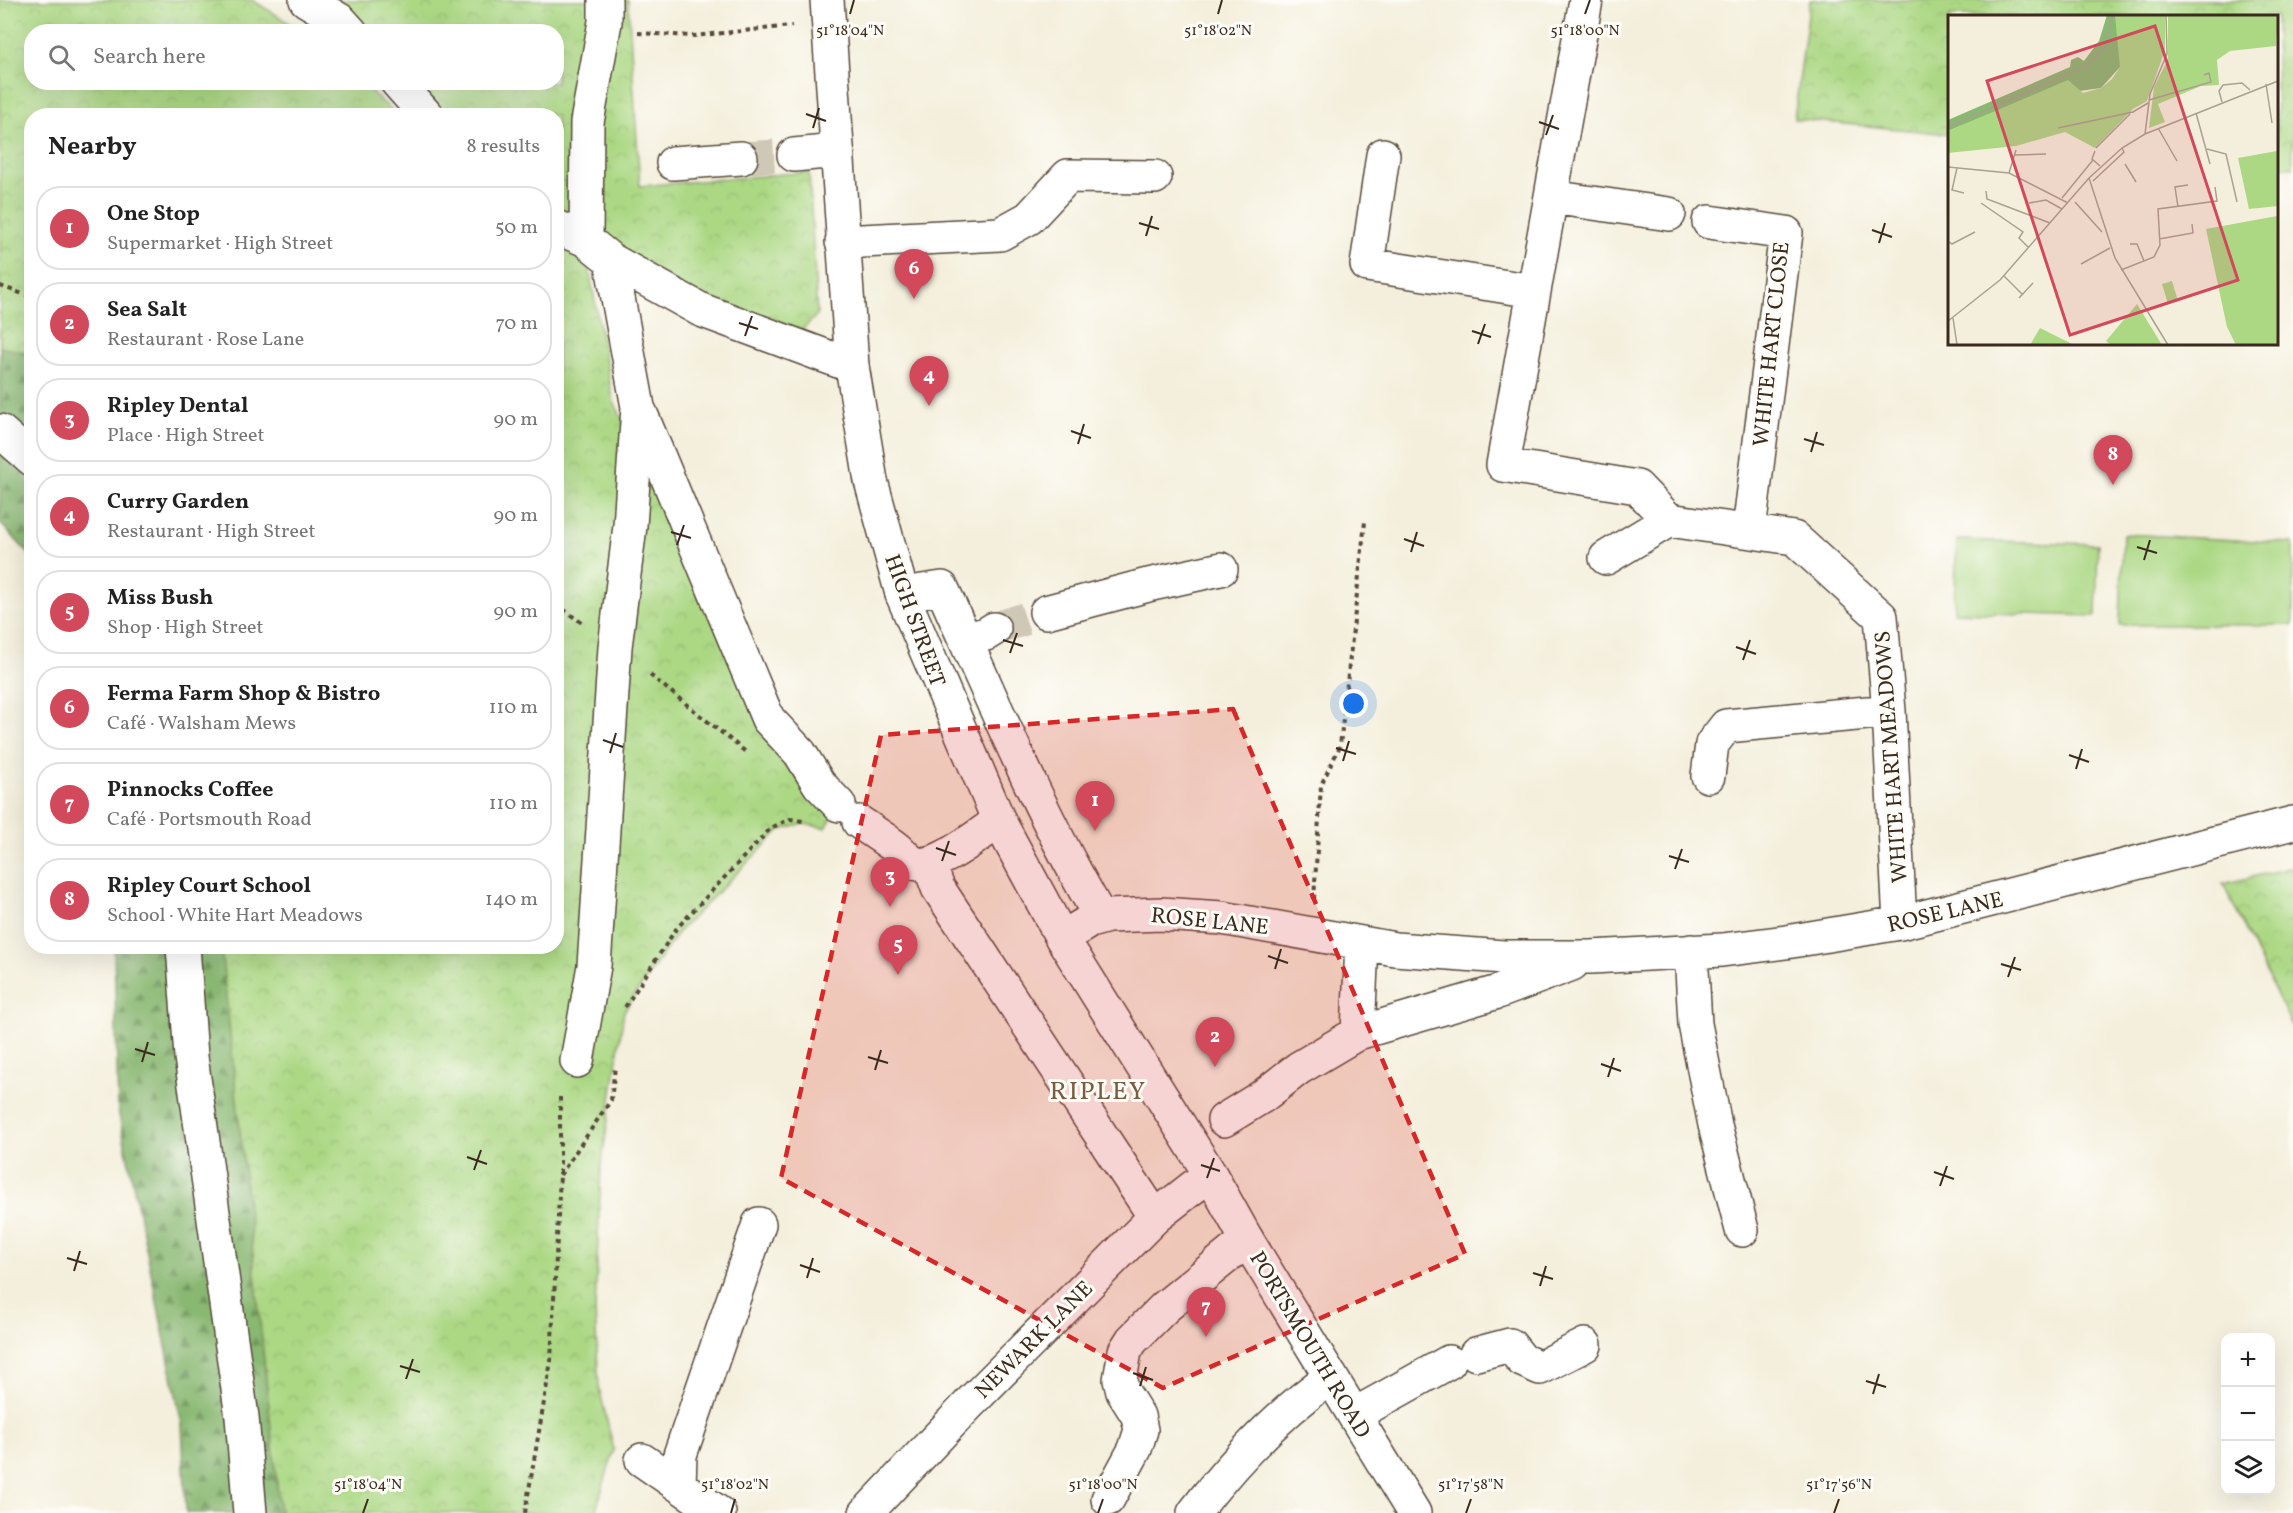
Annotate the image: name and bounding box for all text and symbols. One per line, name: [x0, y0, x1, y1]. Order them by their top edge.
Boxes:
inset map: [1948, 15, 2278, 345]
text: 51°18'04"N: [816, 21, 884, 42]
text: 51°18'02"N: [1184, 21, 1252, 42]
text: 51°18'00"N: [1550, 21, 1620, 42]
search box: [24, 24, 564, 90]
icon: search: [45, 41, 78, 74]
text: Search here: [93, 42, 206, 73]
text: Nearby: [48, 129, 137, 165]
text: 8 results: [467, 133, 540, 161]
text: One Stop: [107, 199, 200, 230]
text: 1: [65, 214, 74, 242]
text: 50 m: [495, 214, 538, 242]
text: Supermarket · High Street: [107, 230, 333, 258]
street label: WHITE HART CLOSE: [1746, 240, 1799, 448]
pin: 6: [894, 250, 934, 299]
text: Sea Salt: [107, 295, 187, 326]
text: 2: [64, 310, 75, 338]
text: 70 m: [495, 310, 538, 338]
text: Restaurant · Rose Lane: [107, 326, 304, 354]
pin: 4: [910, 356, 948, 406]
text: Ripley Dental: [107, 391, 248, 422]
text: 3: [64, 406, 75, 434]
text: 90 m: [494, 406, 538, 434]
text: Place · High Street: [107, 422, 265, 450]
pin: 8: [2094, 436, 2132, 485]
text: Curry Garden: [107, 487, 249, 518]
text: 4: [63, 502, 76, 530]
text: 90 m: [494, 502, 538, 530]
text: Restaurant · High Street: [107, 518, 315, 546]
street label: HIGH STREET: [875, 550, 952, 692]
text: Miss Bush: [107, 583, 213, 614]
text: 5: [65, 598, 74, 626]
text: 90 m: [494, 598, 538, 626]
text: Shop · High Street: [107, 614, 264, 642]
street label: WHITE HART MEADOWS: [1868, 630, 1917, 884]
text: Ferma Farm Shop & Bistro: [107, 679, 380, 710]
your location: [1339, 689, 1368, 718]
text: 6: [64, 694, 75, 722]
text: 110 m: [489, 694, 538, 722]
text: Café · Walsham Mews: [107, 710, 296, 738]
text: Pinnocks Coffee: [107, 775, 274, 806]
pin: 1: [1076, 782, 1114, 831]
text: 7: [65, 790, 74, 818]
text: 110 m: [489, 790, 538, 818]
text: Café · Portsmouth Road: [107, 806, 312, 834]
pin: 3: [870, 858, 910, 907]
text: Ripley Court School: [107, 871, 311, 902]
street label: ROSE LANE: [1884, 885, 2007, 942]
text: 8: [64, 886, 75, 914]
text: 140 m: [485, 886, 538, 914]
street label: ROSE LANE: [1149, 901, 1270, 944]
text: School · White Hart Meadows: [107, 902, 363, 930]
pin: 5: [878, 926, 918, 975]
pin: 2: [1196, 1018, 1234, 1067]
district label: RIPLEY: [1049, 1074, 1147, 1110]
street label: PORTSMOUTH ROAD: [1241, 1246, 1377, 1445]
street label: NEWARK LANE: [969, 1275, 1101, 1407]
pin: 7: [1186, 1288, 1226, 1337]
map controls: [2221, 1333, 2275, 1495]
button: +: [2221, 1333, 2275, 1387]
button: −: [2221, 1387, 2275, 1441]
button: layers: [2221, 1441, 2275, 1495]
text: 51°18'04"N: [334, 1475, 402, 1496]
text: 51°18'02"N: [701, 1475, 769, 1496]
text: 51°18'00"N: [1068, 1475, 1138, 1496]
text: 51°17'58"N: [1438, 1475, 1504, 1496]
text: 51°17'56"N: [1806, 1475, 1872, 1496]

